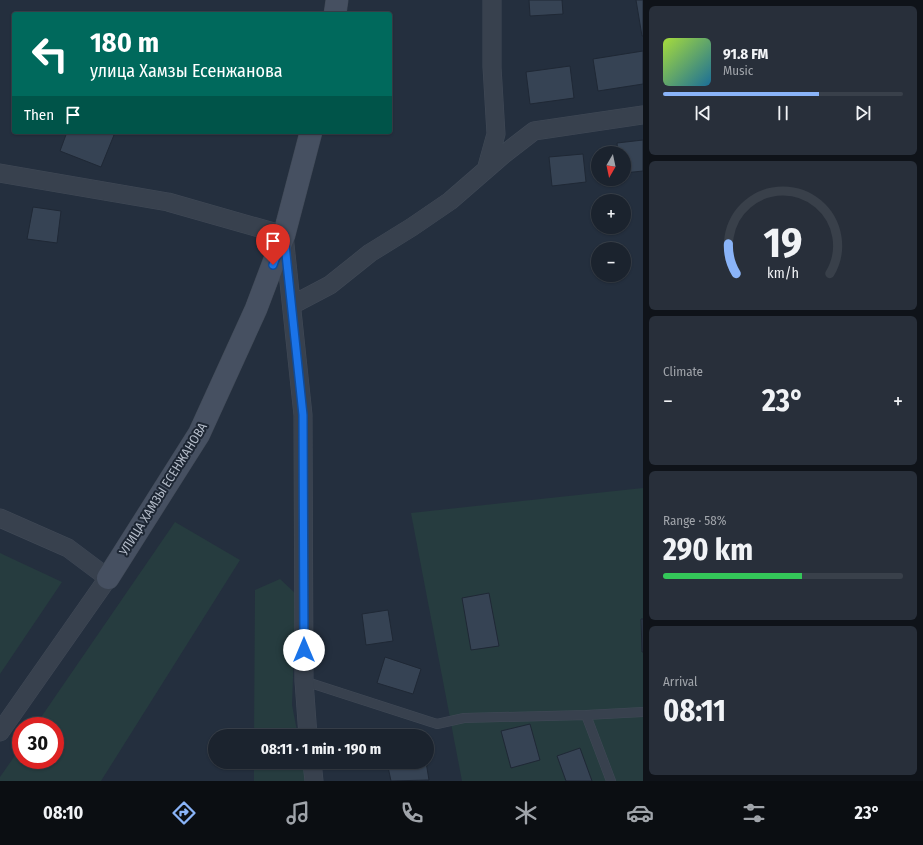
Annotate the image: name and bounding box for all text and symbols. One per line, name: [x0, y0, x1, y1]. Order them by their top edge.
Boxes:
text: 180 m: [90, 26, 159, 59]
icon: left: [24, 28, 76, 80]
text: 91.8 FM: [723, 45, 768, 63]
text: улица Хамзы Есенжанова: [90, 60, 283, 82]
text: Music: [723, 63, 753, 78]
icon: previous: [692, 102, 714, 124]
icon: pause: [772, 102, 794, 124]
icon: next: [852, 102, 874, 124]
icon: arrive: [62, 104, 84, 126]
text: Then: [24, 106, 54, 124]
north arrow: [591, 146, 631, 186]
map controls: [591, 146, 631, 282]
button: +: [591, 194, 631, 234]
text: 19: [763, 217, 803, 267]
pin: [256, 224, 290, 265]
icon: arrive: [262, 230, 284, 252]
button: −: [591, 242, 631, 282]
text: km/h: [767, 264, 799, 281]
text: Climate: [663, 364, 703, 379]
text: 23°: [762, 383, 804, 419]
text: −: [663, 388, 673, 415]
text: +: [893, 388, 903, 415]
street label: УЛИЦА ХАМЗЫ ЕСЕНЖАНОВА: [115, 420, 210, 559]
text: Range · 58%: [663, 513, 727, 528]
text: 290 km: [663, 532, 753, 568]
position arrow: [283, 629, 325, 671]
text: Arrival: [663, 674, 697, 689]
text: 08:11: [663, 693, 726, 729]
speed limit sign: 30: [12, 717, 64, 769]
text: 08:11 · 1 min · 190 m: [261, 740, 381, 758]
icon: directions: [170, 799, 198, 827]
icon: music: [284, 799, 312, 827]
icon: phone: [398, 799, 426, 827]
icon: climate: [512, 799, 540, 827]
icon: car: [626, 799, 654, 827]
icon: filters: [740, 799, 768, 827]
text: 08:10: [43, 802, 83, 824]
text: 23°: [855, 802, 880, 824]

